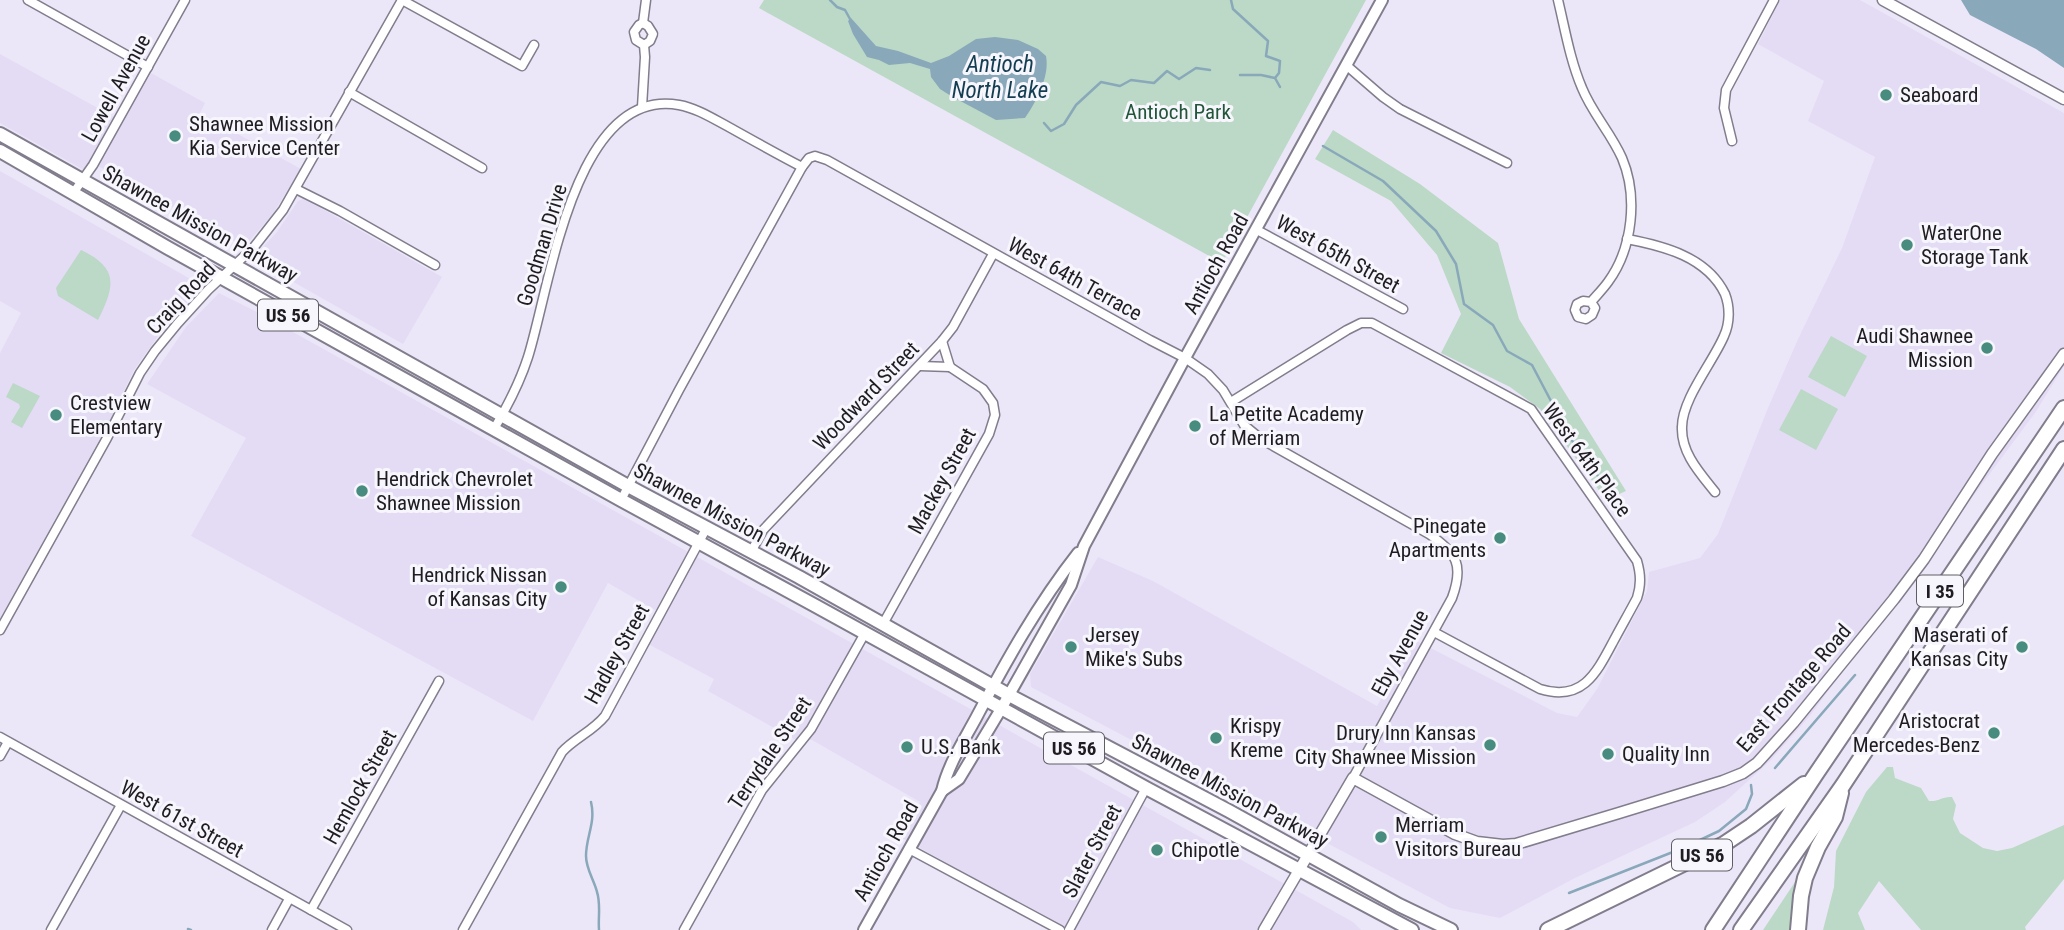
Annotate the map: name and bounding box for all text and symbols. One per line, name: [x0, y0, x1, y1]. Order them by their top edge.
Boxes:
street label: Lowell Avenue: [77, 30, 155, 146]
water label: Antioch North Lake: [952, 51, 1048, 104]
place label: Seaboard: [1900, 83, 1978, 107]
marker: Seaboard: [1878, 87, 1894, 103]
park label: Antioch Park: [1125, 100, 1232, 124]
place label: Shawnee Mission Kia Service Center: [189, 112, 340, 160]
marker: Shawnee Mission Kia Service Center: [167, 128, 183, 144]
street label: Shawnee Mission Parkway: [98, 160, 302, 288]
street label: Goodman Drive: [512, 181, 572, 309]
street label: Antioch Road: [1179, 210, 1253, 318]
street label: West 65th Street: [1272, 210, 1404, 298]
place label: WaterOne Storage Tank: [1921, 221, 2029, 269]
street label: West 64th Terrace: [1004, 232, 1146, 326]
marker: WaterOne Storage Tank: [1899, 237, 1915, 253]
street label: Craig Road: [141, 257, 221, 339]
road number: US 56: [258, 300, 318, 330]
place label: Audi Shawnee Mission: [1856, 324, 1973, 372]
street label: Woodward Street: [808, 337, 924, 455]
marker: Audi Shawnee Mission: [1979, 340, 1995, 356]
place label: Crestview Elementary: [70, 391, 163, 439]
street label: West 64th Place: [1538, 399, 1636, 521]
place label: La Petite Academy of Merriam: [1209, 402, 1364, 450]
marker: Crestview Elementary: [48, 407, 64, 423]
marker: La Petite Academy of Merriam: [1187, 418, 1203, 434]
street label: Mackey Street: [903, 424, 981, 538]
street label: Shawnee Mission Parkway: [630, 458, 835, 582]
place label: Hendrick Chevrolet Shawnee Mission: [376, 467, 533, 515]
marker: Hendrick Chevrolet Shawnee Mission: [354, 483, 370, 499]
place label: Pinegate Apartments: [1389, 514, 1486, 562]
marker: Pinegate Apartments: [1492, 530, 1508, 546]
place label: Hendrick Nissan of Kansas City: [411, 563, 547, 611]
road number: I 35: [1917, 576, 1963, 606]
marker: Hendrick Nissan of Kansas City: [553, 579, 569, 595]
street label: Hadley Street: [580, 600, 654, 708]
street label: Eby Avenue: [1367, 606, 1434, 700]
street label: East Frontage Road: [1732, 619, 1856, 757]
place label: Jersey Mike's Subs: [1085, 623, 1183, 671]
place label: Maserati of Kansas City: [1911, 623, 2008, 671]
marker: Jersey Mike's Subs: [1063, 639, 1079, 655]
marker: Maserati of Kansas City: [2014, 639, 2030, 655]
street label: Terrydale Street: [724, 692, 816, 814]
place label: Aristocrat Mercedes-Benz: [1853, 709, 1980, 757]
place label: Krispy Kreme: [1230, 714, 1283, 762]
place label: Drury Inn Kansas City Shawnee Mission: [1295, 721, 1476, 769]
marker: Aristocrat Mercedes-Benz: [1986, 725, 2002, 741]
street label: Hemlock Street: [319, 726, 401, 848]
street label: Shawnee Mission Parkway: [1128, 729, 1333, 853]
marker: Krispy Kreme: [1208, 730, 1224, 746]
road number: US 56: [1044, 733, 1104, 764]
place label: U.S. Bank: [921, 735, 1001, 759]
marker: Drury Inn Kansas City Shawnee Mission: [1482, 737, 1498, 753]
marker: U.S. Bank: [899, 739, 915, 755]
place label: Quality Inn: [1622, 742, 1710, 766]
marker: Quality Inn: [1600, 746, 1616, 762]
street label: West 61st Street: [116, 775, 248, 863]
street label: Antioch Road: [849, 797, 923, 905]
street label: Slater Street: [1057, 800, 1127, 902]
place label: Merriam Visitors Bureau: [1395, 813, 1521, 861]
marker: Merriam Visitors Bureau: [1373, 829, 1389, 845]
place label: Chipotle: [1171, 838, 1240, 862]
road number: US 56: [1672, 840, 1732, 870]
marker: Chipotle: [1149, 842, 1165, 858]

